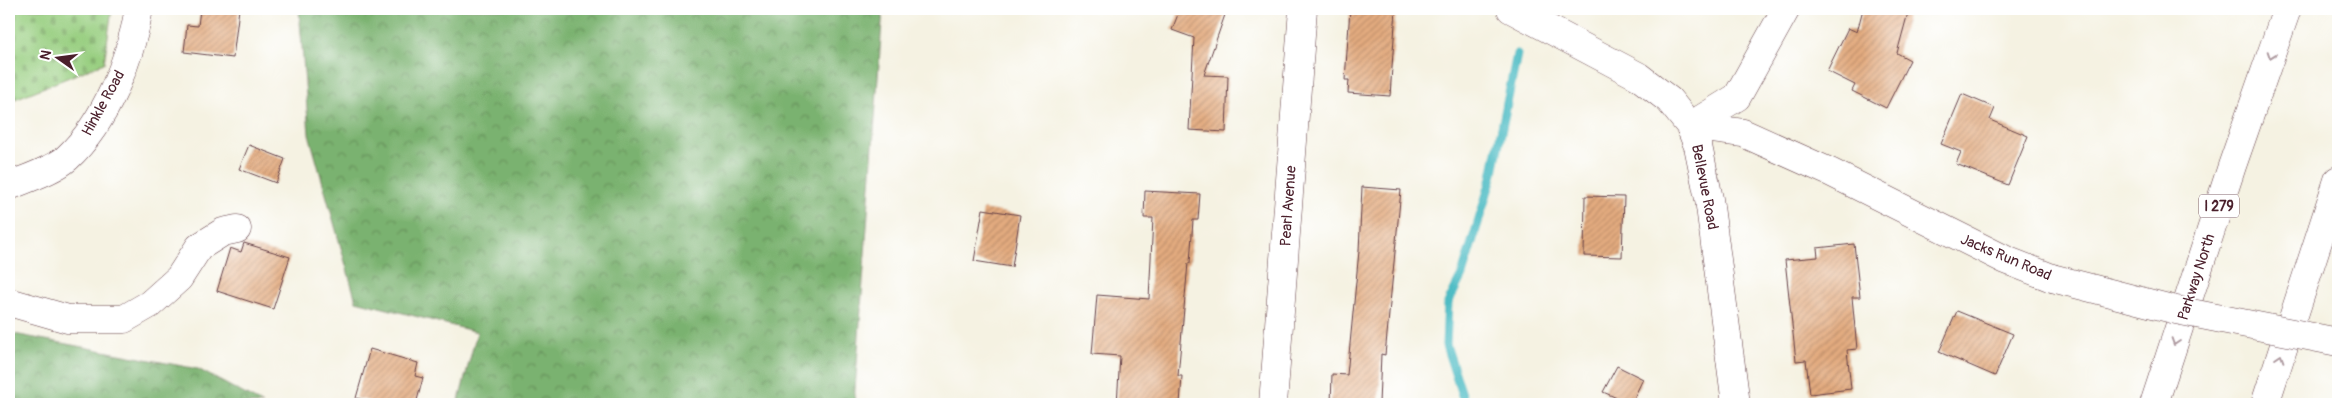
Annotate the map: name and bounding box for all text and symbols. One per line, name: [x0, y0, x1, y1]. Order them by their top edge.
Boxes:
north arrow: [32, 32, 82, 82]
text: N: [36, 48, 55, 62]
one-way arrow: [2267, 50, 2277, 58]
street label: Hinkle Road: [78, 67, 129, 139]
street label: Bellevue Road: [1687, 143, 1722, 231]
street label: Pearl Avenue: [1276, 164, 1301, 247]
road number: I 279: [2199, 195, 2239, 218]
street label: Jacks Run Road: [1957, 230, 2054, 285]
street label: Parkway North: [2174, 232, 2219, 323]
one-way arrow: [2170, 337, 2180, 345]
one-way arrow: [2274, 354, 2284, 363]

